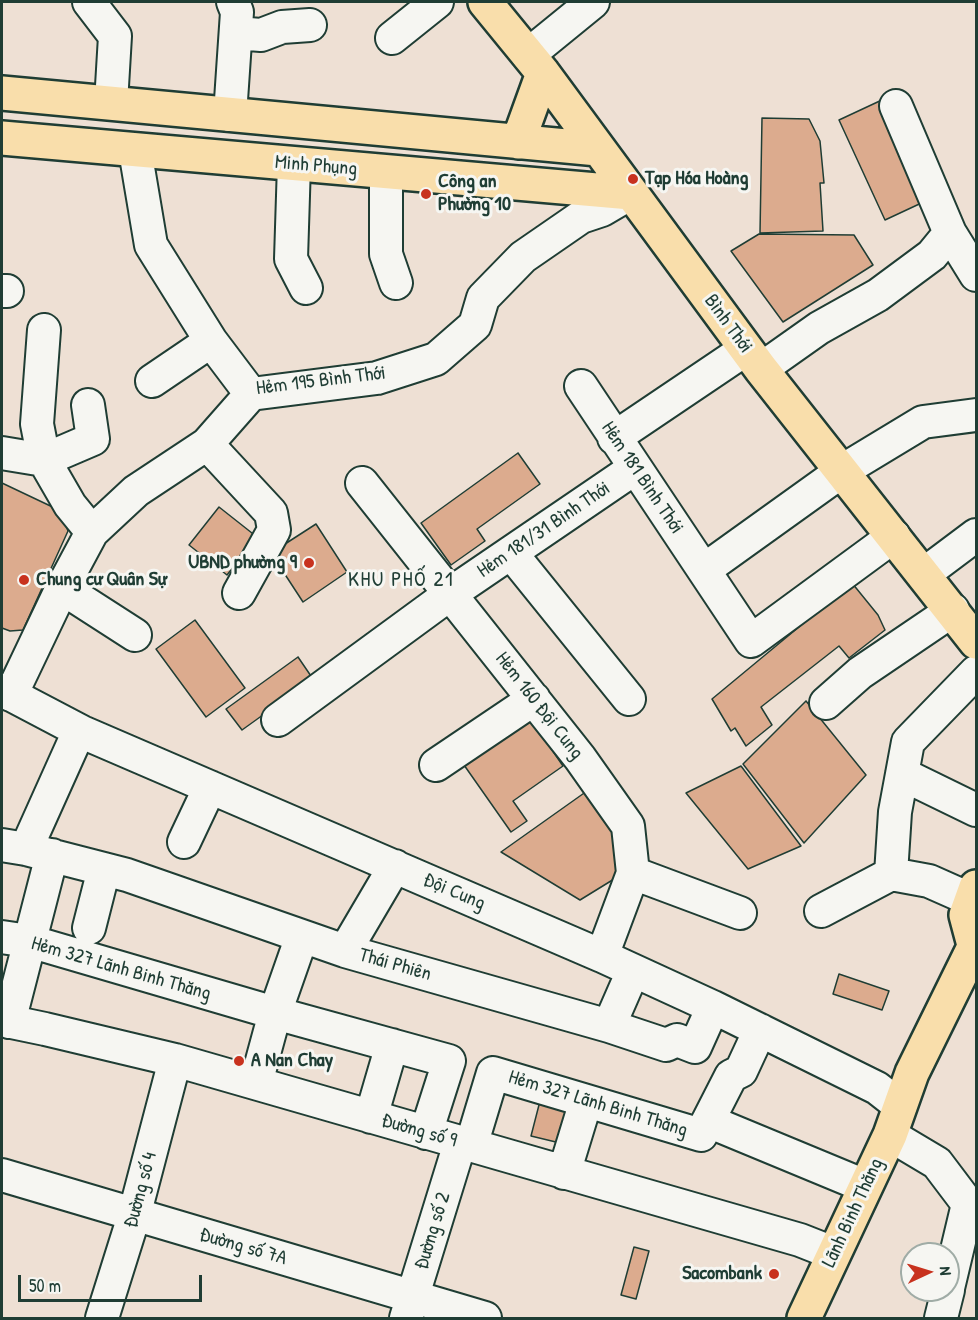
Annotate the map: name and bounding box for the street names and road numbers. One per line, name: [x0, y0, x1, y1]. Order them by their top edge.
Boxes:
street label: Minh Phụng: [274, 150, 358, 182]
street label: Bình Thới: [699, 290, 757, 358]
street label: Hẻm 195 Bình Thới: [255, 361, 387, 401]
street label: Hẻm 181 Bình Thới: [596, 417, 688, 539]
street label: Hẻm 181/31 Bình Thới: [473, 477, 615, 583]
street label: Hẻm 160 Đội Cung: [490, 648, 588, 764]
street label: Đội Cung: [419, 868, 489, 916]
street label: Hẻm 327 Lãnh Binh Thăng: [28, 932, 214, 1006]
street label: Thái Phiên: [356, 943, 434, 987]
street label: Hẻm 327 Lãnh Binh Thăng: [506, 1065, 690, 1143]
street label: Đường số 9: [379, 1109, 459, 1153]
street label: Đường số 4: [119, 1149, 163, 1231]
street label: Lãnh Binh Thăng: [817, 1155, 889, 1271]
street label: Đường số 2: [410, 1190, 456, 1272]
street label: Đường số 7A: [197, 1223, 289, 1271]

